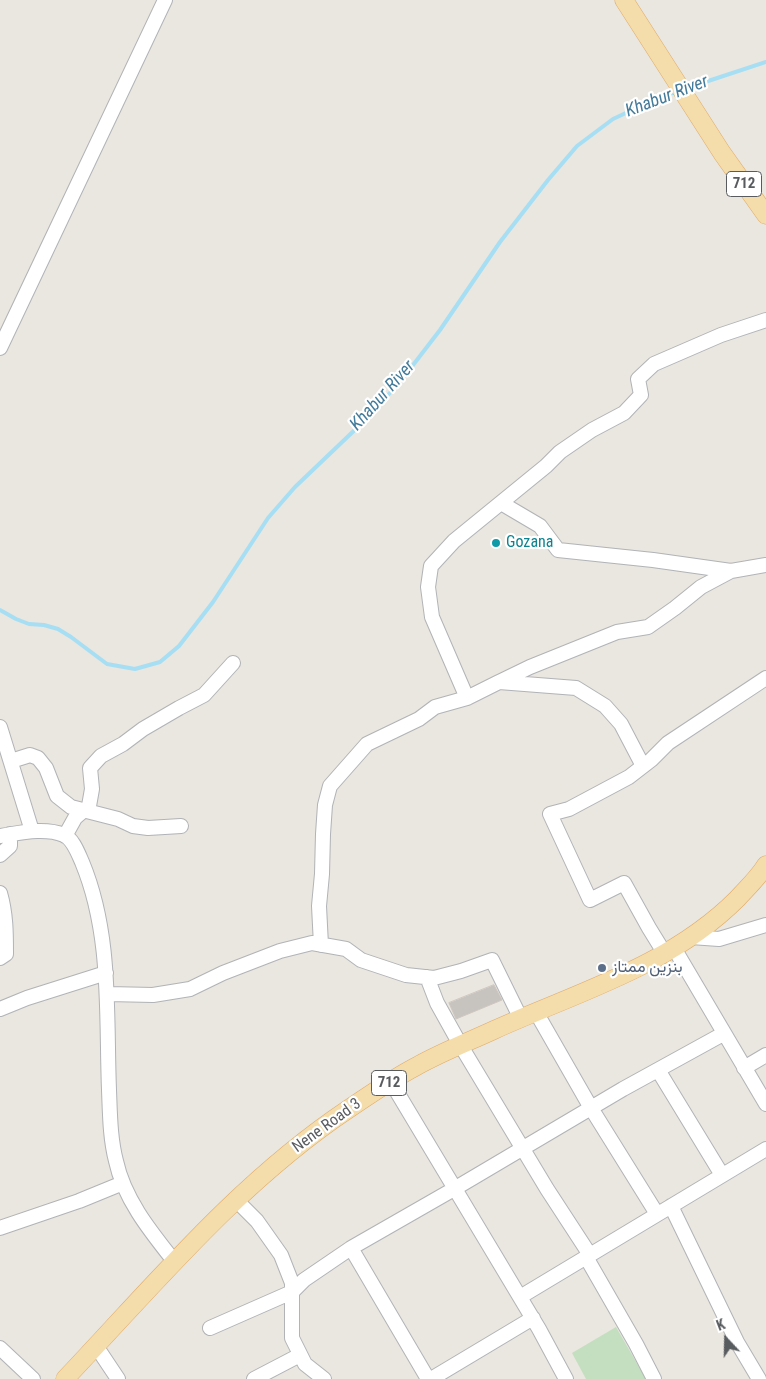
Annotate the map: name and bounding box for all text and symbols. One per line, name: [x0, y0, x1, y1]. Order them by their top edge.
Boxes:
water label: Khabur River: [623, 71, 711, 123]
road number: 712: [726, 172, 762, 196]
water label: Khabur River: [346, 356, 420, 436]
place label: Gozana: [506, 533, 553, 553]
marker: Gozana: [490, 537, 502, 549]
place label: بنزين ممتاز: [612, 958, 683, 978]
marker: بنزين ممتاز: [596, 962, 608, 974]
road number: 712: [372, 1070, 406, 1096]
street label: Nene Road 3: [289, 1095, 365, 1157]
north arrow: [701, 1314, 751, 1364]
text: K: [714, 1316, 727, 1334]

